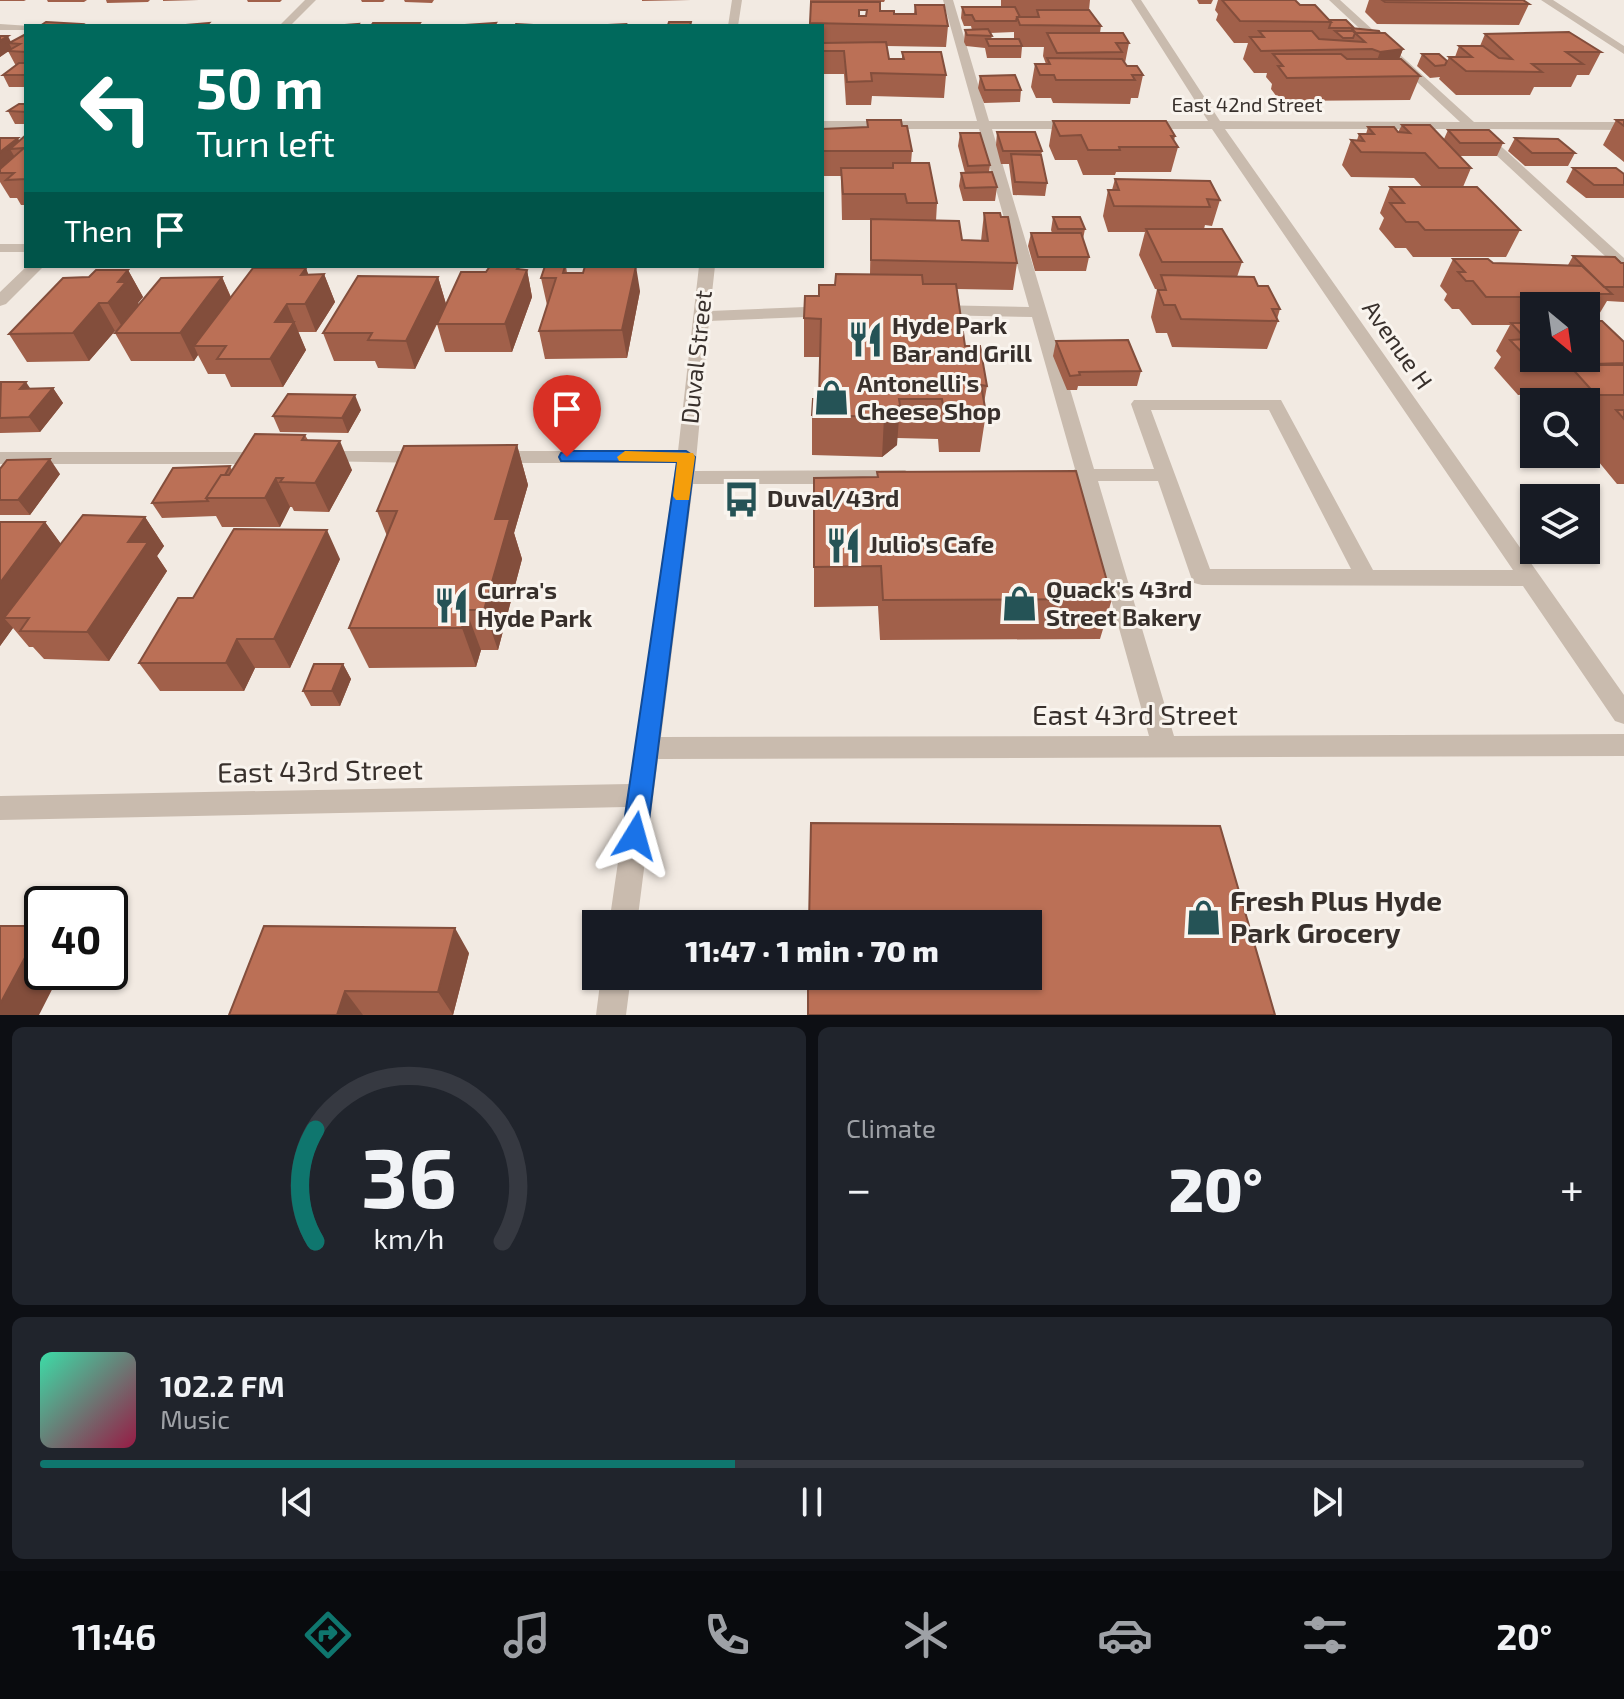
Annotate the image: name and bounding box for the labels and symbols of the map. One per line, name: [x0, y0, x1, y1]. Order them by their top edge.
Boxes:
street label: East 42nd Street: [1171, 92, 1323, 116]
street label: Duval Street: [674, 289, 717, 425]
north arrow: [1520, 292, 1600, 372]
street label: Avenue H: [1357, 294, 1439, 394]
place label: Hyde Park Bar and Grill: [892, 310, 1032, 367]
restaurant icon: Hyde Park Bar and Grill: [847, 321, 885, 359]
place label: Antonelli's Cheese Shop: [857, 368, 1001, 425]
pin: [533, 375, 601, 457]
shop icon: Antonelli's Cheese Shop: [812, 379, 850, 417]
bus stop icon: Duval/43rd: [722, 480, 760, 518]
place label: Duval/43rd: [767, 483, 899, 512]
restaurant icon: Julio's Cafe: [824, 526, 862, 564]
place label: Julio's Cafe: [869, 529, 994, 558]
place label: Quack's 43rd Street Bakery: [1046, 574, 1202, 631]
place label: Curra's Hyde Park: [477, 575, 593, 632]
shop icon: Quack's 43rd Street Bakery: [1001, 585, 1039, 623]
restaurant icon: Curra's Hyde Park: [432, 586, 470, 624]
street label: East 43rd Street: [1032, 697, 1238, 731]
street label: East 43rd Street: [217, 751, 423, 789]
position arrow: [593, 794, 677, 878]
place label: Fresh Plus Hyde Park Grocery: [1230, 883, 1442, 949]
speed limit sign: 40: [24, 886, 128, 990]
shop icon: Fresh Plus Hyde Park Grocery: [1185, 898, 1223, 936]

